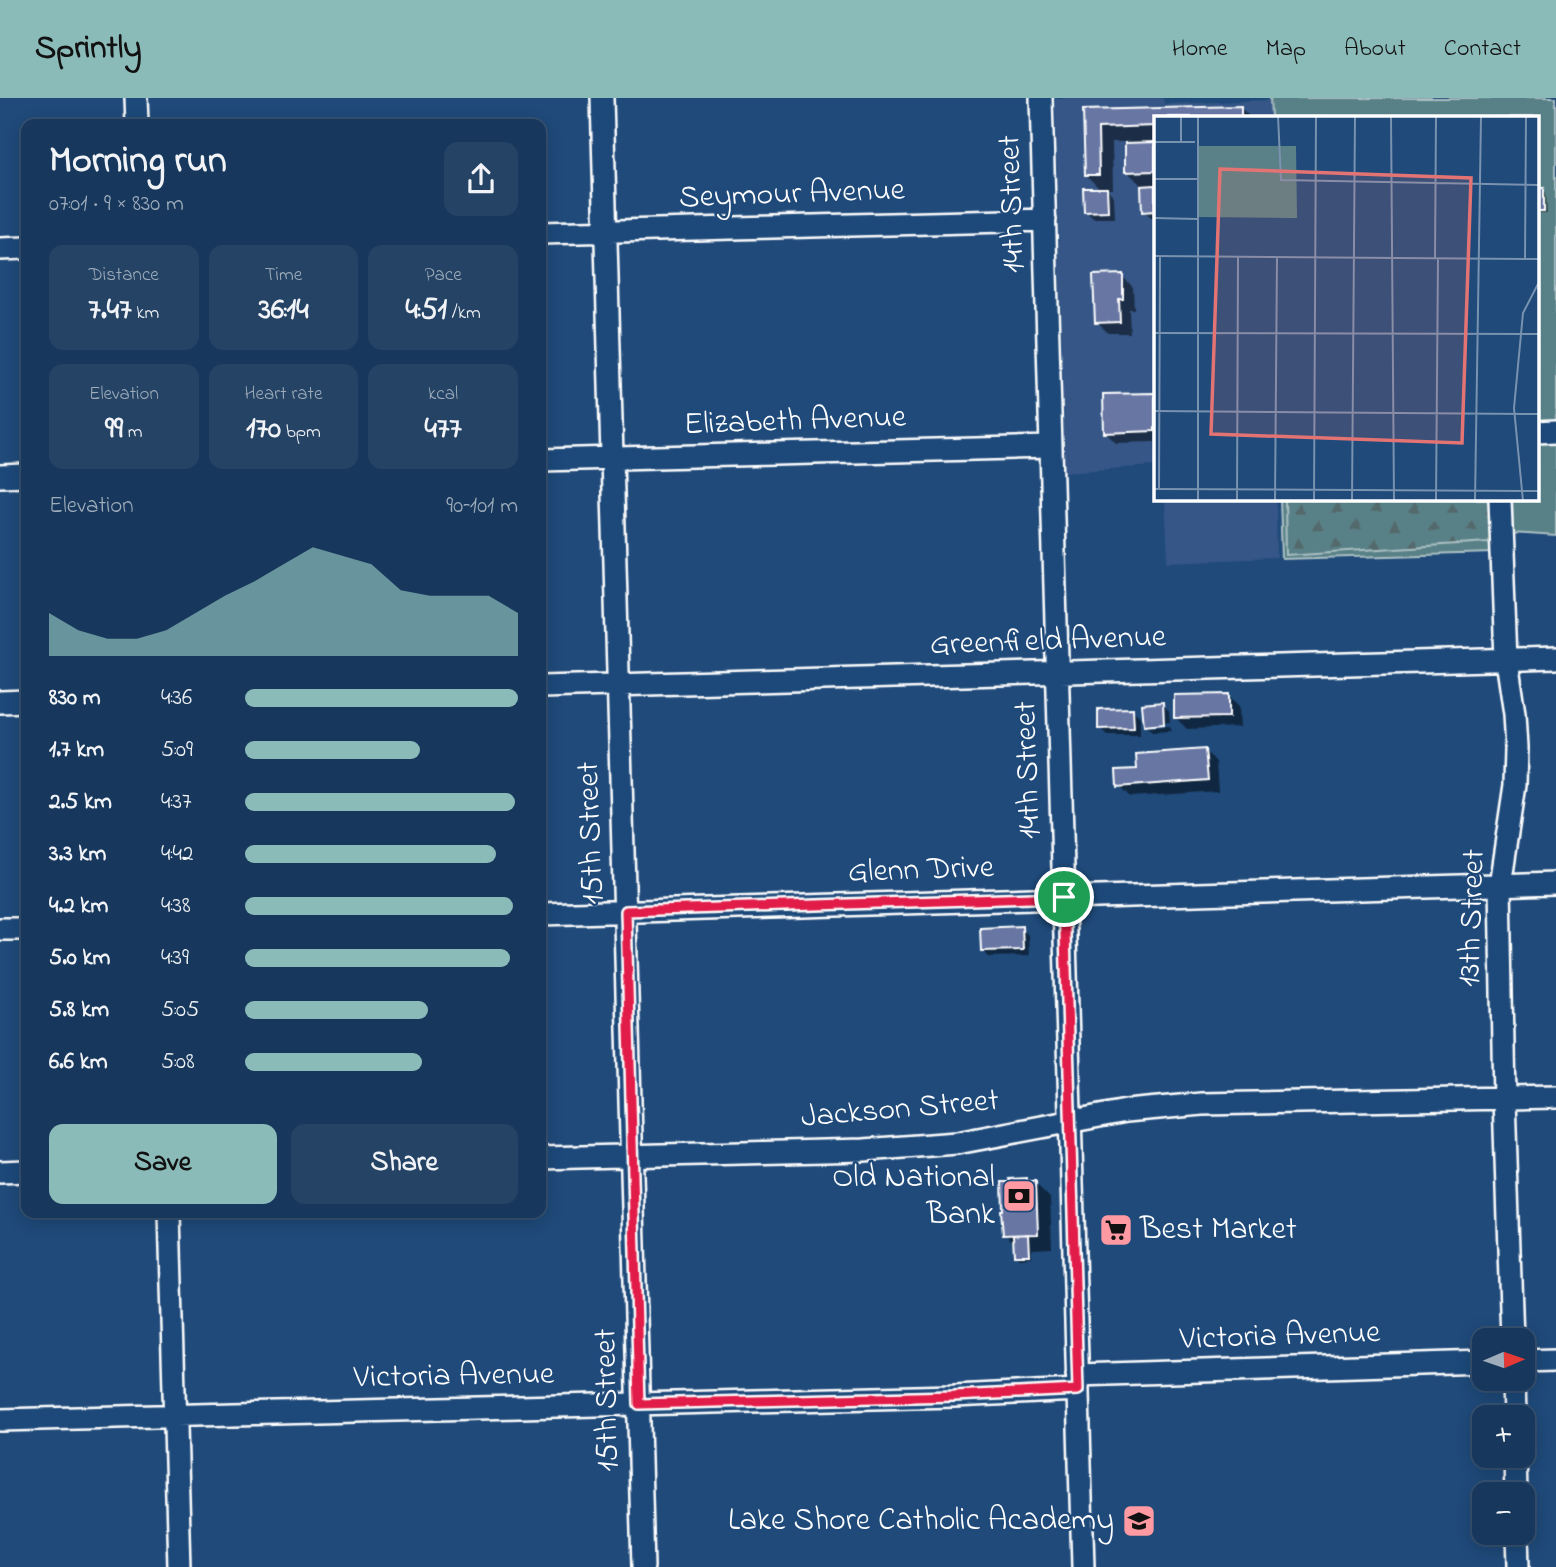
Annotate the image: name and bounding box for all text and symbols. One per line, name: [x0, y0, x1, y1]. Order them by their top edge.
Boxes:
text: Sprintly: [35, 25, 142, 73]
text: Home: [1172, 32, 1228, 67]
text: Map: [1266, 32, 1306, 67]
text: About: [1344, 32, 1406, 67]
text: Contact: [1444, 32, 1521, 67]
inset map: [1154, 116, 1538, 500]
text: Morning run: [49, 134, 227, 190]
street label: 14th Street: [987, 134, 1039, 274]
button: share: [444, 142, 518, 216]
street label: Seymour Avenue: [678, 168, 906, 222]
text: 07:01 · 9 × 830 m: [49, 188, 184, 221]
text: Distance: [89, 262, 159, 289]
text: Time: [265, 262, 302, 289]
text: Pace: [425, 262, 462, 289]
text: 7.47: [88, 289, 132, 333]
text: 36:14: [258, 289, 309, 333]
text: 4:51: [405, 289, 447, 333]
text: km: [132, 300, 159, 327]
text: /km: [447, 300, 481, 327]
text: Elevation: [89, 381, 159, 408]
text: Heart rate: [245, 381, 322, 408]
text: kcal: [428, 381, 458, 408]
street label: Elizabeth Avenue: [683, 395, 907, 449]
text: 99: [105, 408, 123, 452]
text: 170: [246, 408, 281, 452]
text: 477: [425, 408, 462, 452]
text: m: [123, 419, 143, 446]
text: bpm: [281, 419, 321, 446]
text: Elevation: [49, 490, 134, 523]
text: 90–101 m: [446, 490, 518, 523]
street label: Greenfield Avenue: [929, 614, 1168, 670]
text: 830 m: [49, 682, 101, 715]
text: 4:36: [161, 682, 192, 715]
street label: 14th Street: [1003, 700, 1055, 840]
text: 1.7 km: [49, 734, 104, 767]
text: 5:09: [161, 734, 193, 767]
street label: 15th Street: [566, 760, 618, 905]
text: 2.5 km: [49, 786, 112, 819]
text: 4:37: [161, 786, 191, 819]
text: 3.3 km: [49, 838, 106, 871]
text: 4:42: [161, 838, 193, 871]
street label: Glenn Drive: [847, 845, 996, 897]
street label: 13th Street: [1447, 848, 1499, 988]
pin: [1034, 867, 1094, 927]
icon: arrive: [1045, 878, 1083, 916]
text: 4.2 km: [49, 890, 108, 923]
text: 4:38: [161, 890, 191, 923]
text: 5.0 km: [49, 942, 110, 975]
text: 4:39: [161, 942, 189, 975]
text: 5.8 km: [49, 994, 109, 1027]
text: 5:05: [161, 994, 199, 1027]
text: 6.6 km: [49, 1046, 108, 1079]
text: 5:08: [161, 1046, 195, 1079]
street label: Jackson Street: [799, 1078, 1001, 1142]
button: Save: [49, 1124, 277, 1204]
button: Share: [291, 1124, 518, 1204]
place label: Old National Bank: [832, 1155, 996, 1239]
bank icon: Old National Bank: [1000, 1177, 1038, 1215]
place label: Best Market: [1139, 1207, 1297, 1254]
supermarket icon: Best Market: [1097, 1211, 1135, 1249]
street label: Victoria Avenue: [1178, 1310, 1382, 1364]
street label: 15th Street: [583, 1328, 633, 1472]
north arrow: [1472, 1328, 1535, 1391]
map controls: [1472, 1328, 1535, 1545]
street label: Victoria Avenue: [352, 1352, 555, 1402]
button: +: [1472, 1405, 1535, 1468]
button: −: [1472, 1482, 1535, 1545]
place label: Lake Shore Catholic Academy: [728, 1498, 1114, 1545]
school or university icon: Lake Shore Catholic Academy: [1120, 1502, 1158, 1540]

